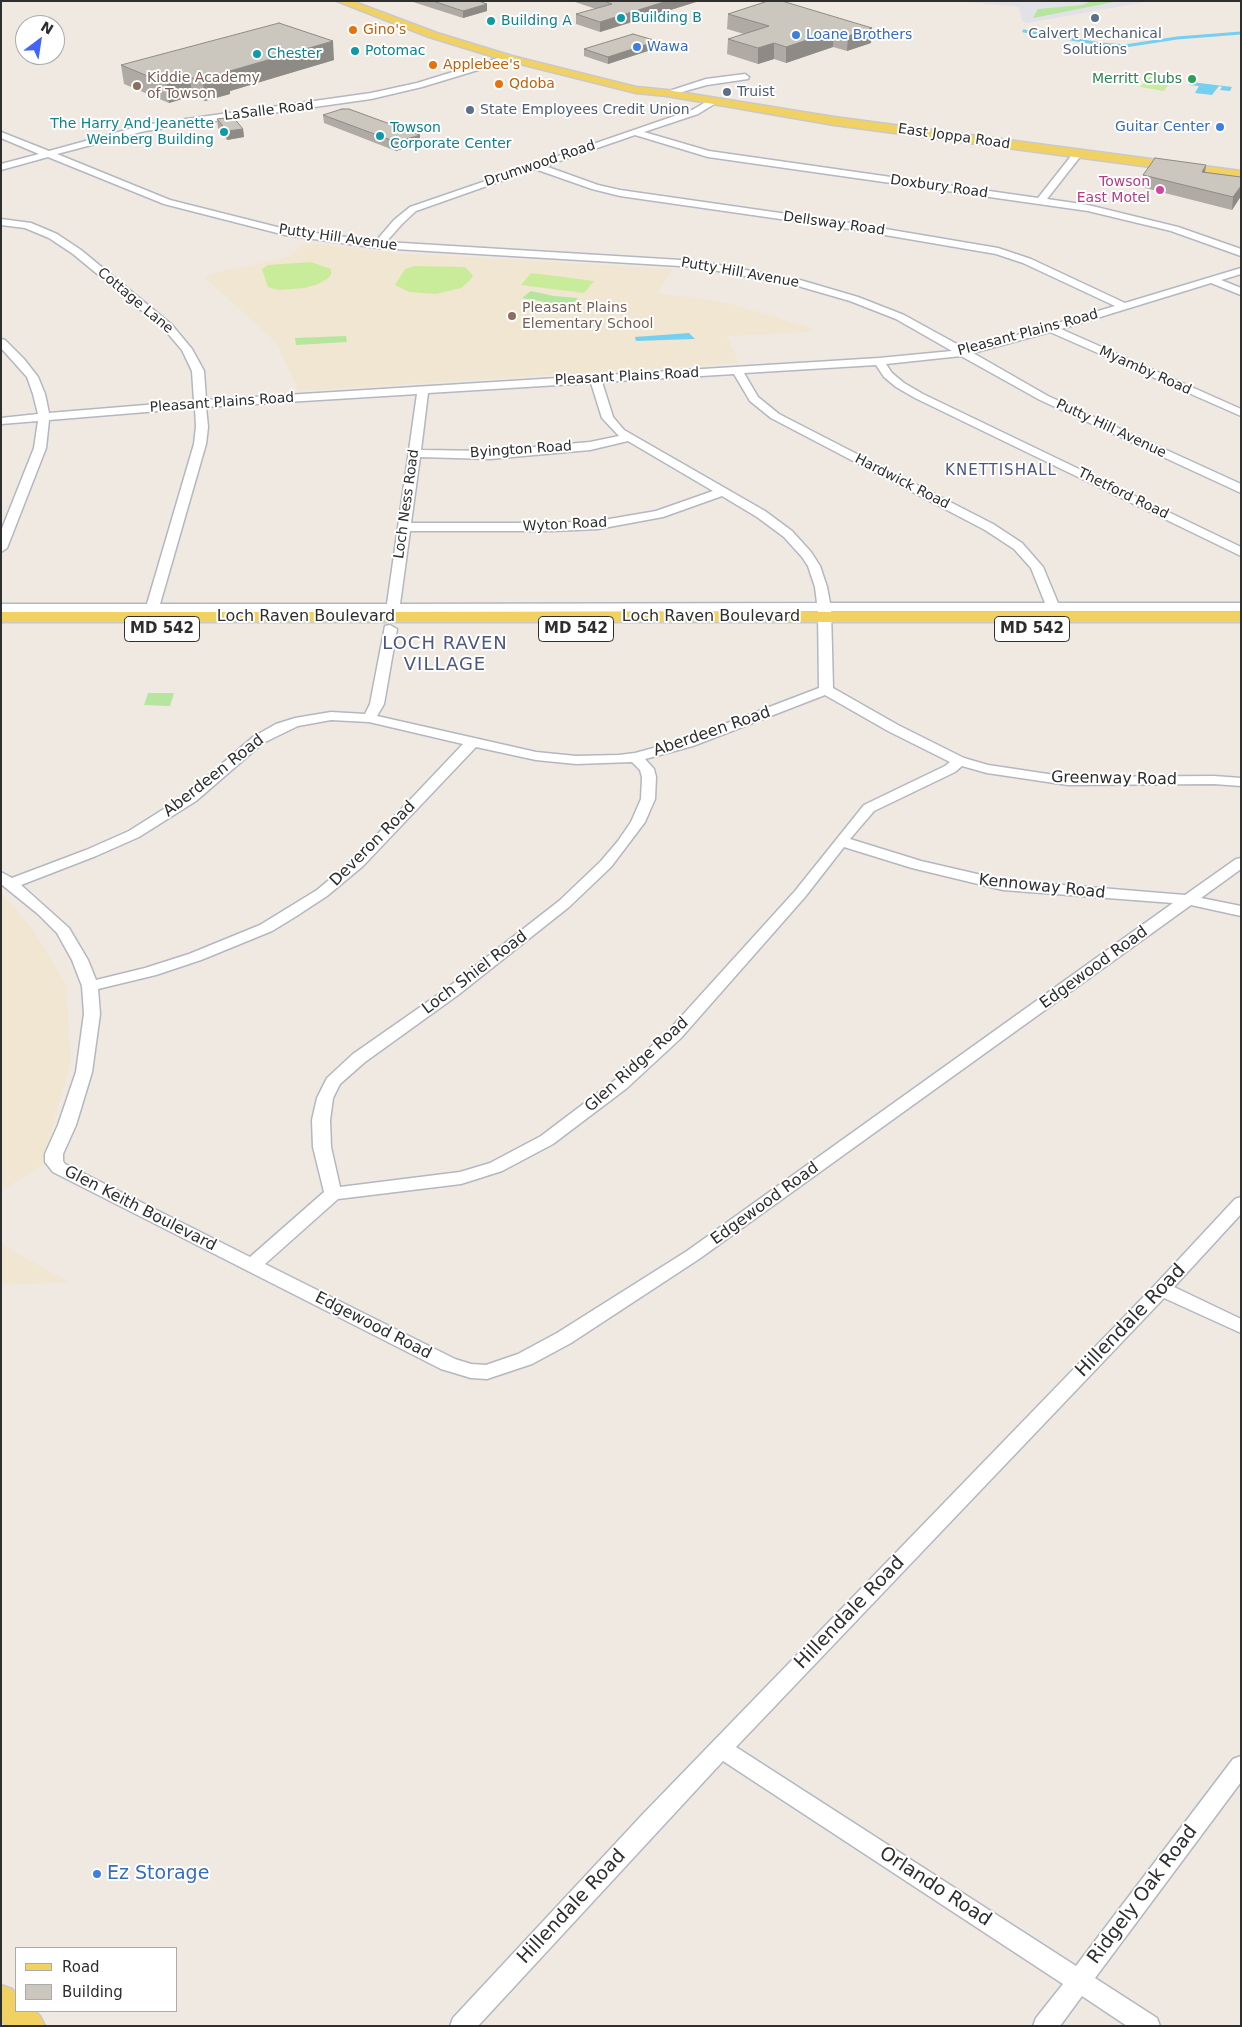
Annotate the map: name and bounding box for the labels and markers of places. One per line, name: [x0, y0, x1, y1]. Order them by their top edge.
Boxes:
place label: Building B: [631, 10, 702, 26]
marker: Building B: [615, 12, 627, 24]
marker: Calvert Mechanical Solutions: [1089, 12, 1101, 24]
place label: Building A: [501, 13, 572, 29]
marker: Building A: [485, 15, 497, 27]
place label: Gino's: [363, 22, 406, 38]
marker: Gino's: [347, 24, 359, 36]
place label: Calvert Mechanical Solutions: [1028, 26, 1162, 58]
place label: Loane Brothers: [806, 27, 912, 43]
marker: Loane Brothers: [790, 29, 802, 41]
place label: Wawa: [647, 39, 689, 55]
marker: Wawa: [631, 41, 643, 53]
place label: Potomac: [365, 43, 425, 59]
marker: Potomac: [349, 45, 361, 57]
place label: Chester: [267, 46, 321, 62]
marker: Chester: [251, 48, 263, 60]
place label: Applebee's: [443, 57, 520, 73]
marker: Applebee's: [427, 59, 439, 71]
place label: Kiddie Academy of Towson: [147, 70, 260, 102]
place label: Merritt Clubs: [1092, 71, 1182, 87]
marker: Merritt Clubs: [1186, 73, 1198, 85]
place label: Qdoba: [509, 76, 555, 92]
marker: Qdoba: [493, 78, 505, 90]
marker: Kiddie Academy of Towson: [131, 80, 143, 92]
place label: Truist: [737, 84, 775, 100]
marker: Truist: [721, 86, 733, 98]
place label: State Employees Credit Union: [480, 102, 690, 118]
marker: State Employees Credit Union: [464, 104, 476, 116]
place label: The Harry And Jeanette Weinberg Building: [50, 116, 214, 148]
place label: Guitar Center: [1115, 119, 1210, 135]
place label: Towson Corporate Center: [390, 120, 512, 152]
marker: Guitar Center: [1214, 121, 1226, 133]
marker: The Harry And Jeanette Weinberg Building: [218, 126, 230, 138]
marker: Towson Corporate Center: [374, 130, 386, 142]
place label: Towson East Motel: [1077, 174, 1150, 206]
marker: Towson East Motel: [1154, 184, 1166, 196]
place label: Pleasant Plains Elementary School: [522, 300, 654, 332]
marker: Pleasant Plains Elementary School: [506, 310, 518, 322]
place label: Ez Storage: [107, 1863, 209, 1885]
marker: Ez Storage: [91, 1868, 103, 1880]

